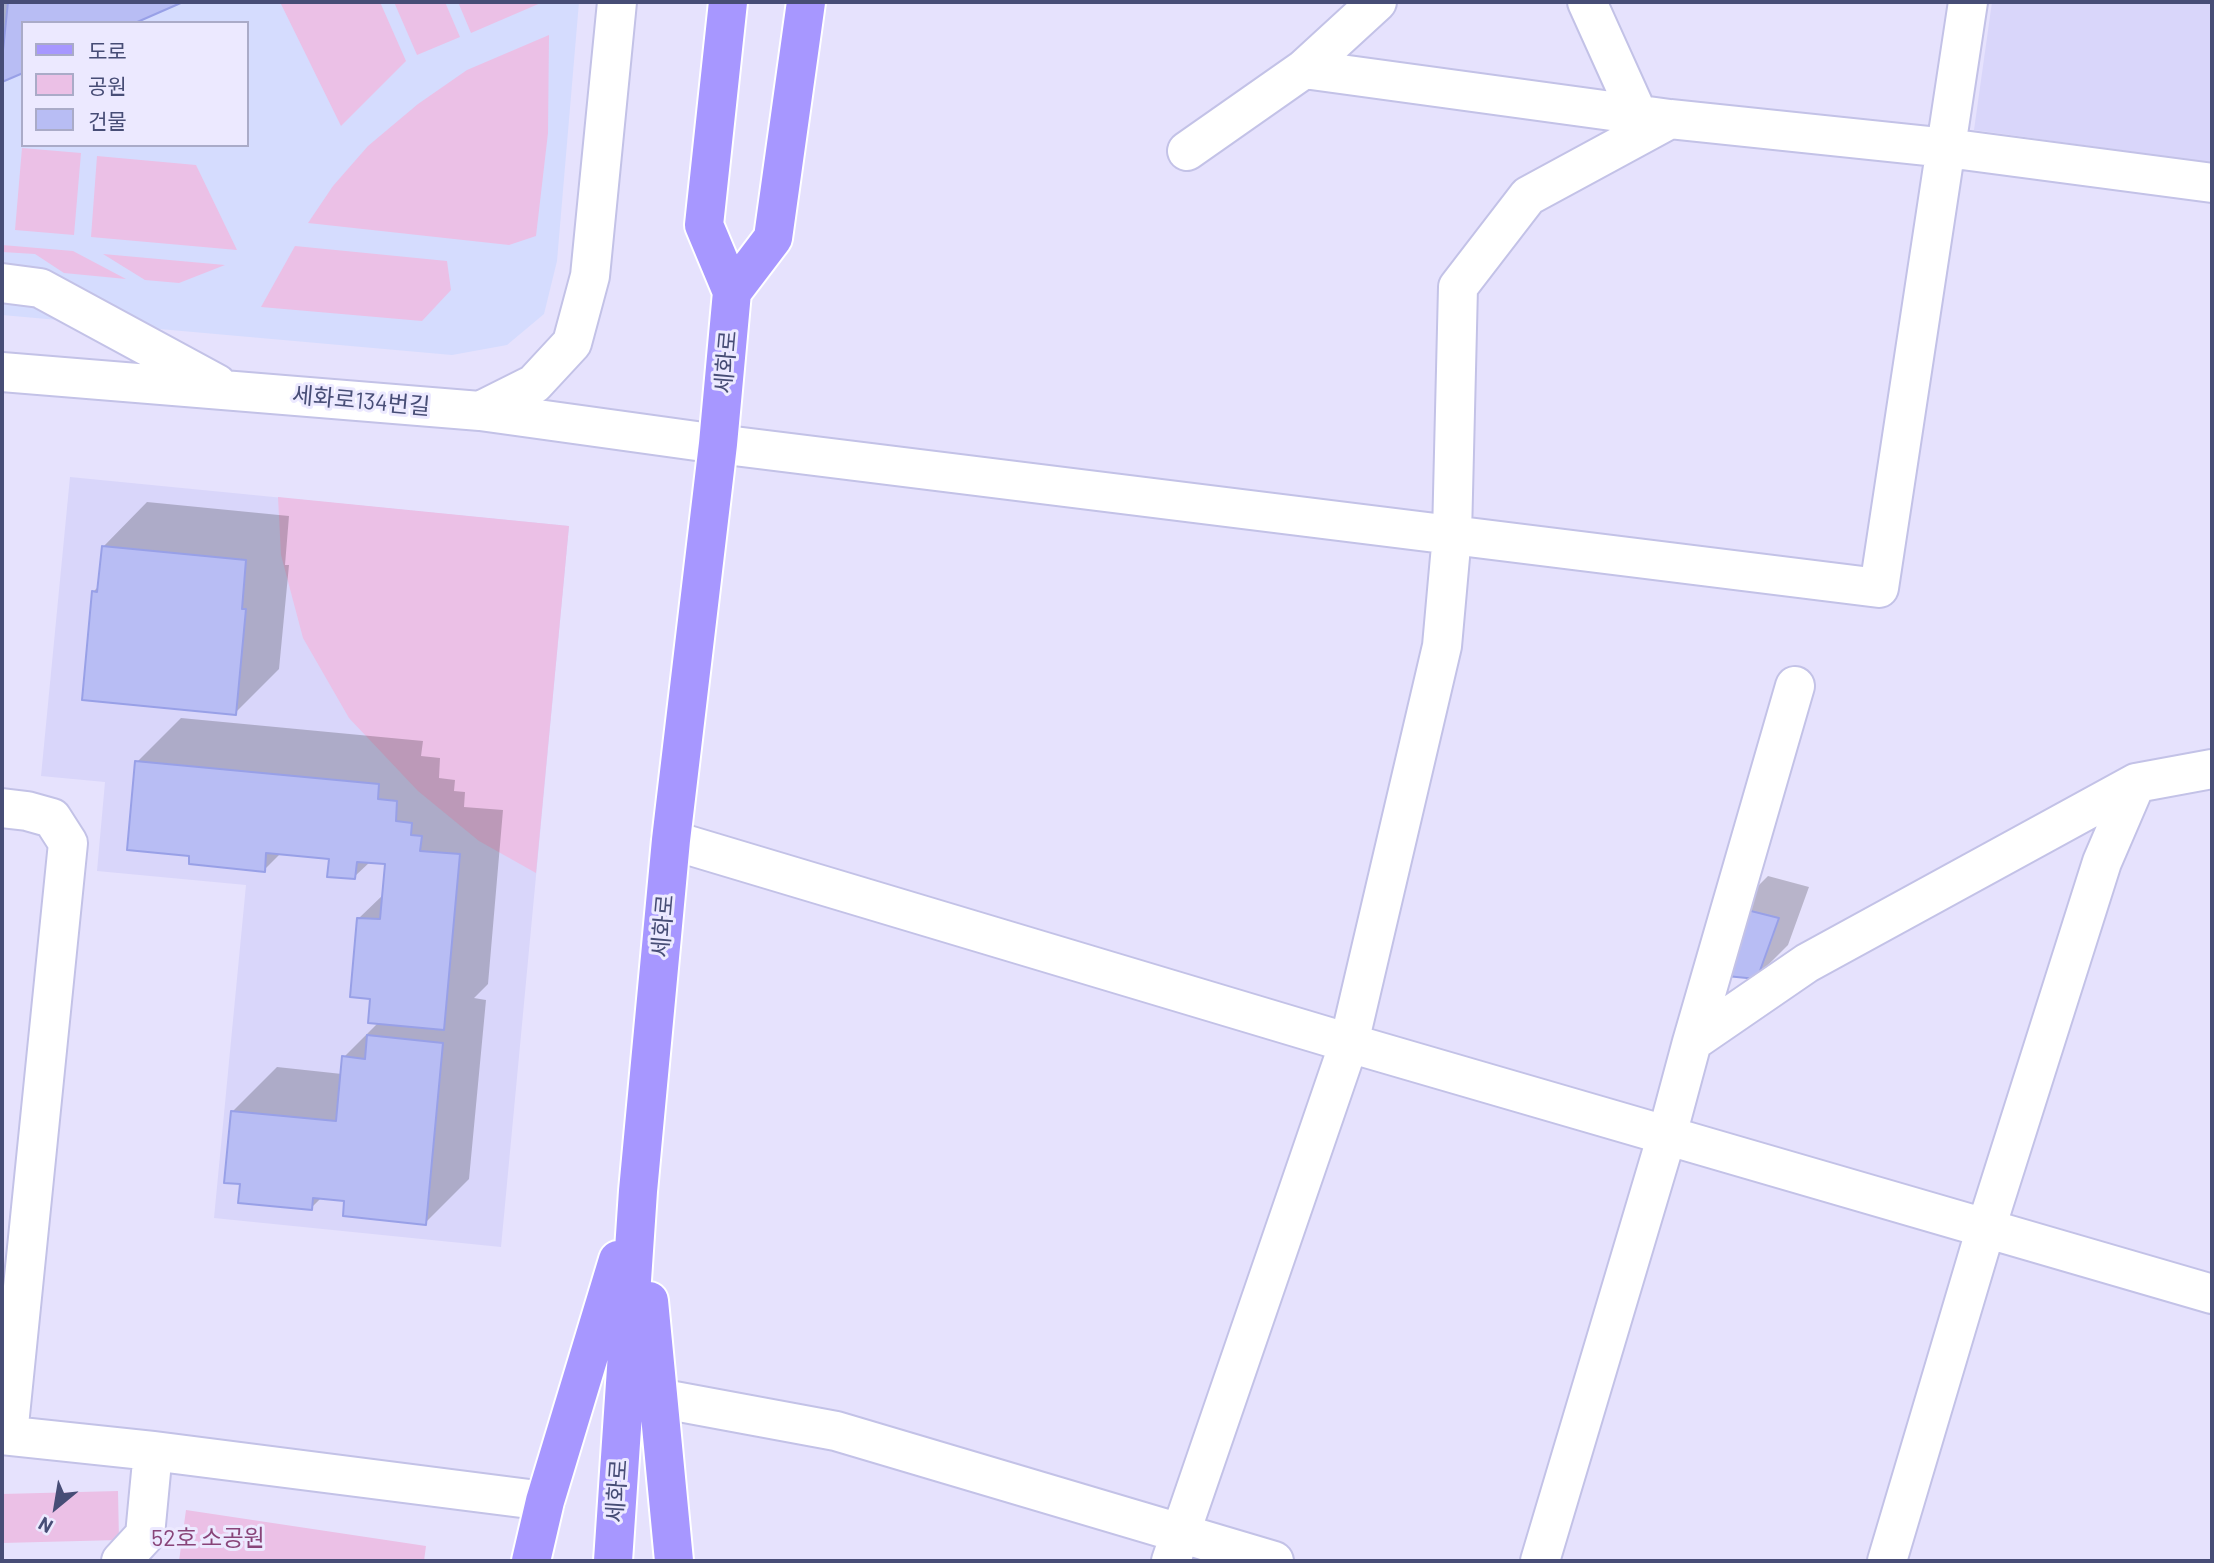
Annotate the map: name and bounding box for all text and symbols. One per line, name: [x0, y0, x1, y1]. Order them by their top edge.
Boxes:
legend: [21, 21, 248, 147]
text: 도로: [88, 38, 127, 63]
text: 공원: [88, 73, 127, 98]
text: 건물: [88, 108, 127, 133]
street label: 세화로: [709, 329, 743, 395]
street label: 세화로134번길: [291, 381, 431, 421]
street label: 세화로: [646, 893, 680, 959]
street label: 세화로: [601, 1458, 633, 1524]
north arrow: [21, 1472, 91, 1542]
text: N: [34, 1513, 56, 1539]
park label: 52호 소공원: [151, 1524, 265, 1552]

